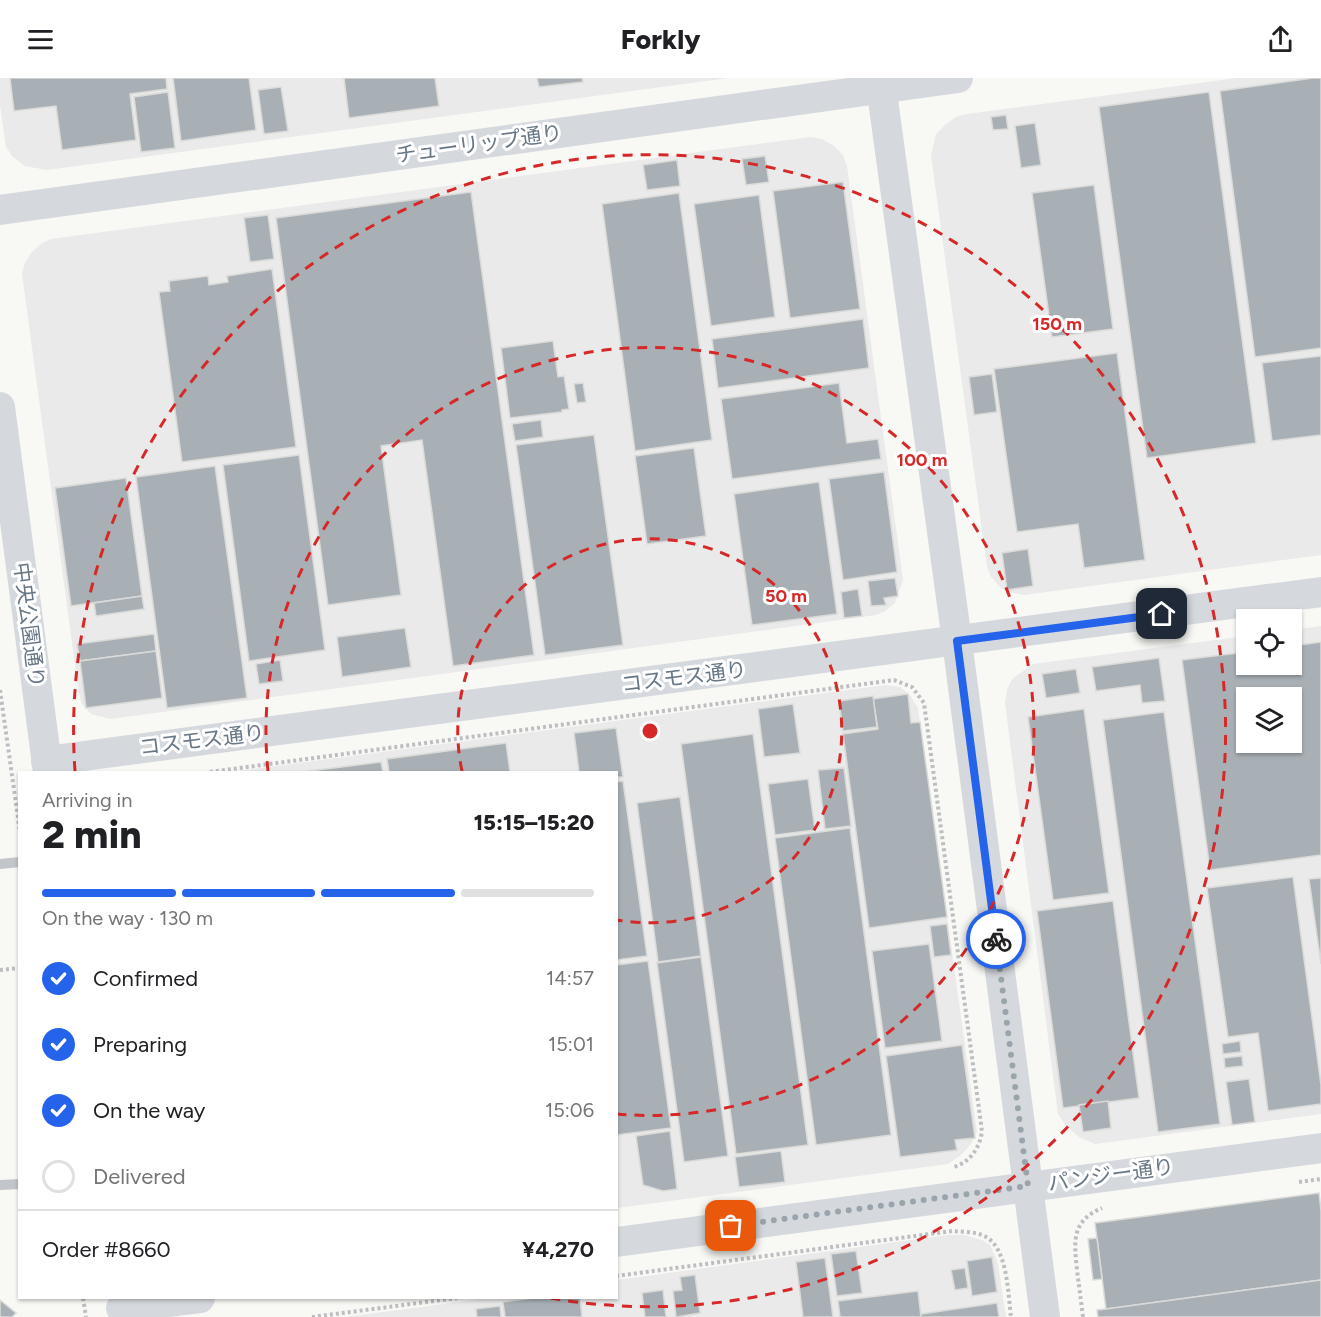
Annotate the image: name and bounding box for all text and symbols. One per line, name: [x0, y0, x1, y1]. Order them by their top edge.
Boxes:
icon: menu: [24, 23, 57, 56]
text: Forkly: [621, 23, 700, 56]
icon: share: [1264, 23, 1297, 56]
street label: チューリップ通り: [394, 119, 564, 168]
text: 150 m: [1032, 313, 1082, 335]
text: 100 m: [897, 449, 947, 471]
street label: 中央公園通り: [9, 561, 50, 689]
text: 50 m: [765, 585, 807, 607]
pin: [1136, 588, 1187, 639]
icon: home: [1145, 597, 1178, 630]
map controls: [1236, 609, 1302, 753]
button: locate: [1236, 609, 1302, 675]
street label: コスモス通り: [620, 656, 748, 697]
button: layers: [1236, 687, 1302, 753]
street label: コスモス通り: [138, 719, 266, 760]
centre of rings: [640, 721, 660, 741]
text: Arriving in: [42, 788, 132, 812]
text: 15:15–15:20: [474, 809, 594, 836]
text: 2 min: [42, 811, 142, 858]
text: On the way · 130 m: [42, 906, 213, 930]
courier: [966, 909, 1026, 969]
icon: bike: [980, 923, 1013, 956]
icon: check: [42, 962, 75, 995]
text: Confirmed: [93, 965, 198, 992]
text: 14:57: [546, 966, 594, 990]
icon: check: [42, 1028, 75, 1061]
text: Preparing: [93, 1031, 187, 1058]
text: 15:01: [548, 1032, 594, 1056]
icon: check: [42, 1094, 75, 1127]
text: On the way: [93, 1097, 205, 1124]
text: 15:06: [545, 1098, 594, 1122]
street label: パンジー通り: [1046, 1153, 1176, 1196]
text: Delivered: [93, 1163, 186, 1190]
pin: [705, 1200, 756, 1251]
icon: bag: [714, 1209, 747, 1242]
text: Order #8660: [42, 1236, 171, 1263]
text: ¥4,270: [522, 1236, 594, 1263]

